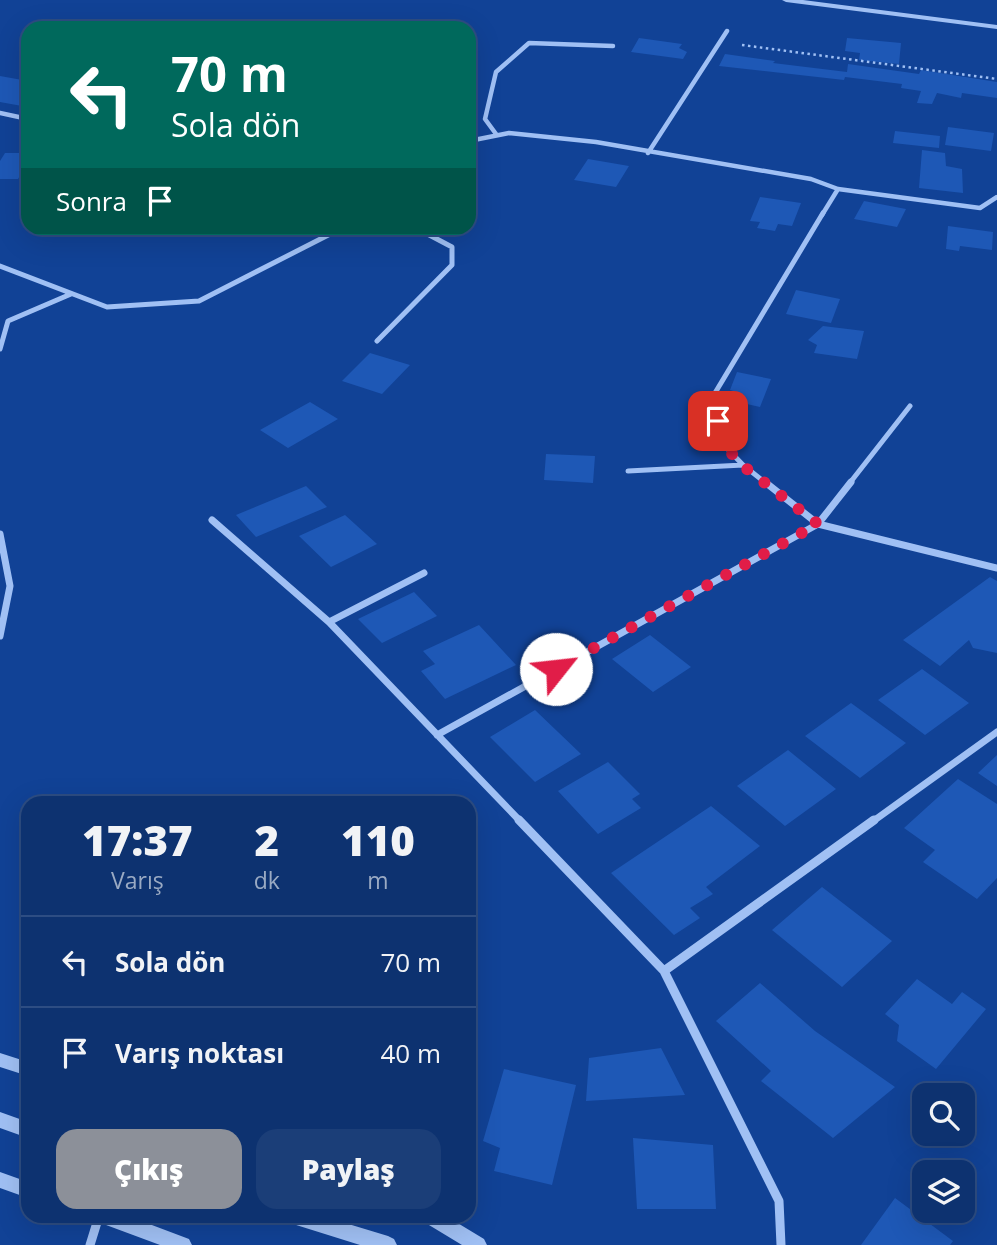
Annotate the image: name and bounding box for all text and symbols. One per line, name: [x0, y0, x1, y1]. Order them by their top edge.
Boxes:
text: 70 m: [171, 40, 288, 106]
icon: left: [56, 49, 147, 140]
text: Sola dön: [171, 103, 300, 146]
icon: arrive: [141, 182, 179, 220]
text: Sonra: [56, 183, 127, 219]
pin: [688, 391, 748, 451]
icon: arrive: [699, 402, 737, 440]
position arrow: [519, 632, 593, 706]
text: 17:37: [82, 811, 193, 868]
text: 2: [255, 811, 279, 868]
text: 110: [341, 811, 415, 868]
text: Varış: [111, 864, 164, 896]
text: dk: [254, 864, 280, 896]
text: m: [367, 864, 389, 896]
icon: left: [56, 943, 94, 981]
text: Sola dön: [115, 944, 225, 980]
text: 70 m: [380, 944, 441, 980]
icon: arrive: [56, 1034, 94, 1072]
text: Varış noktası: [115, 1035, 284, 1071]
text: 40 m: [380, 1035, 441, 1071]
map controls: [912, 1083, 975, 1223]
button: search: [912, 1083, 975, 1146]
button: Çıkış: [56, 1129, 242, 1209]
button: Paylaş: [256, 1129, 441, 1209]
button: layers: [912, 1160, 975, 1223]

